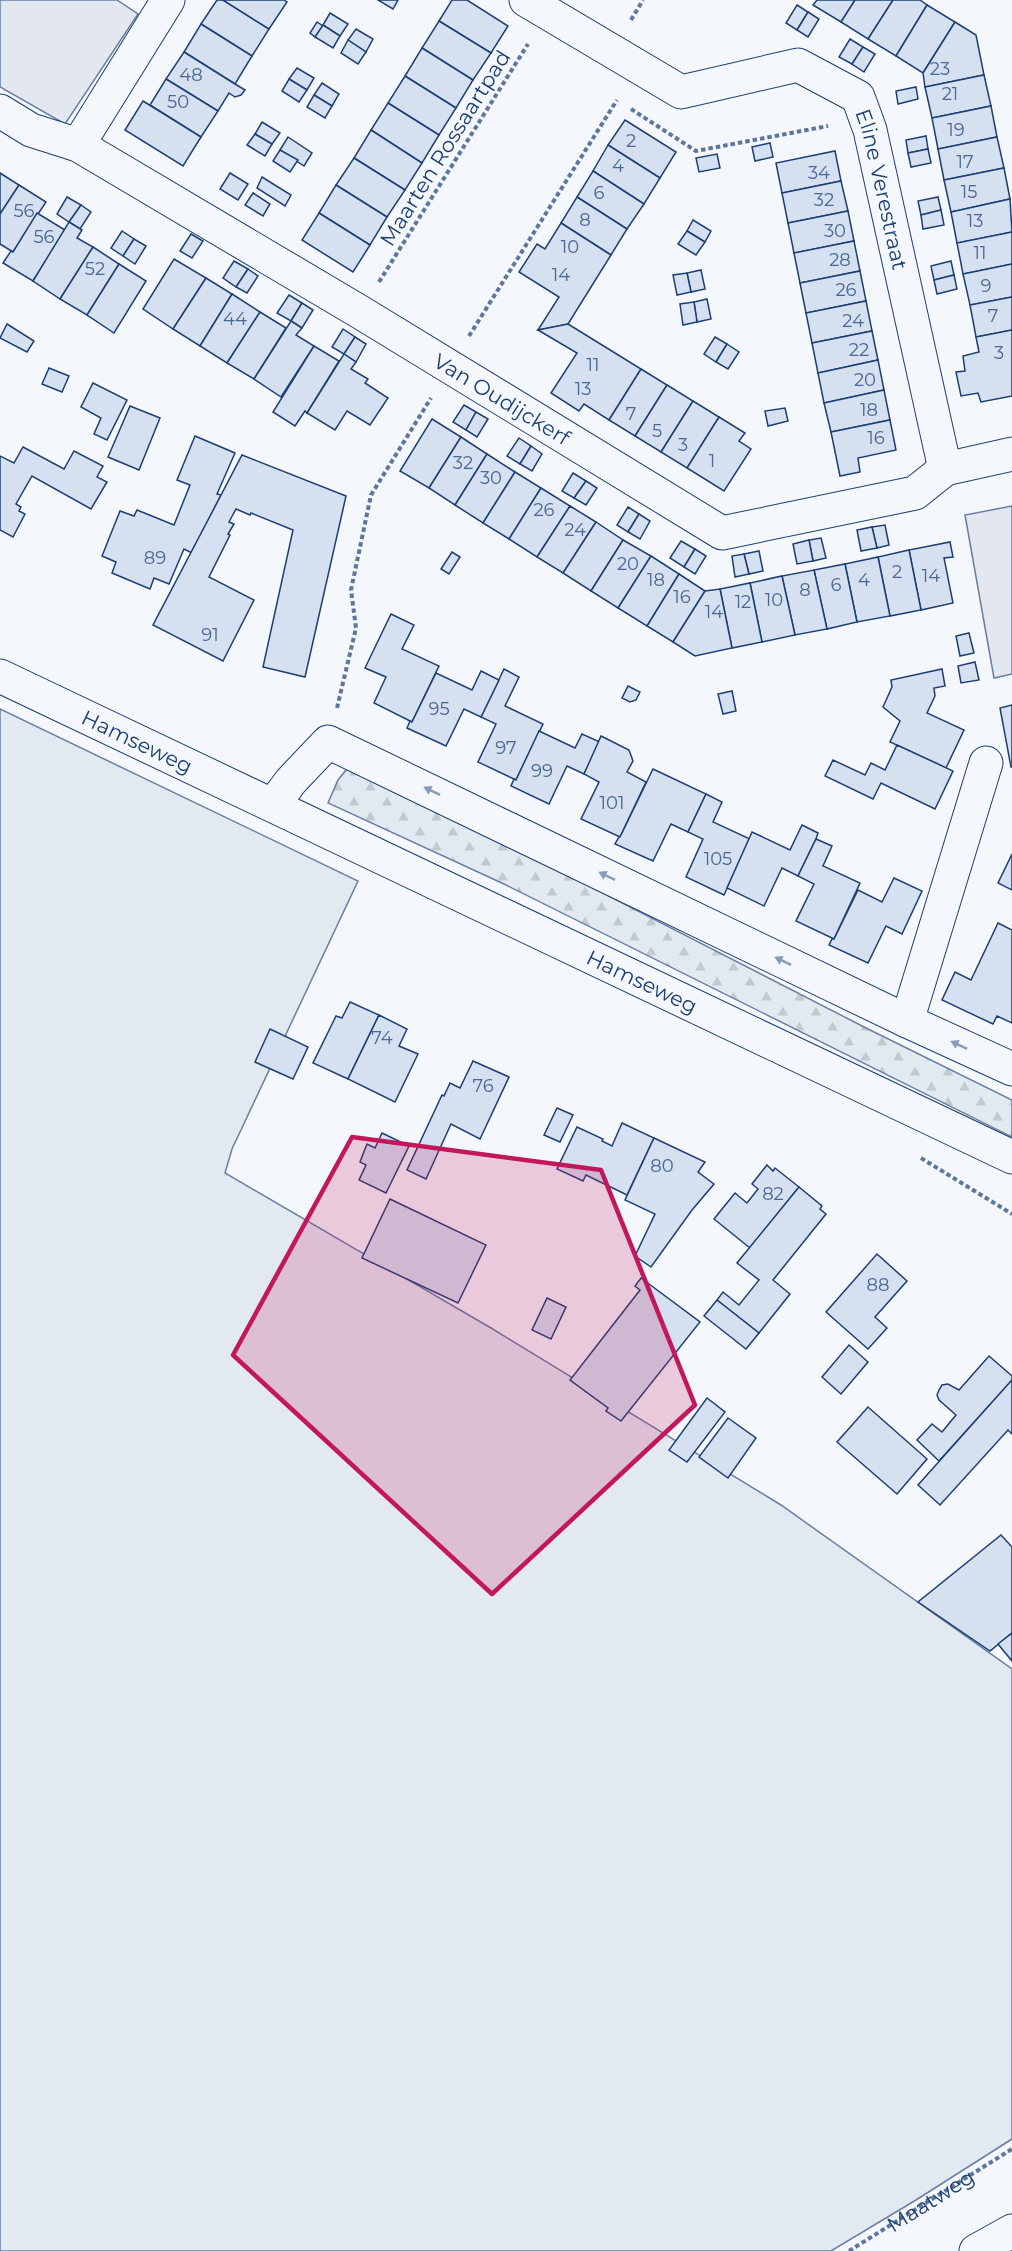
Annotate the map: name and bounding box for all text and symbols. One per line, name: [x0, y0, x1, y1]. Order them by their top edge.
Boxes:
street label: Maarten Rossaartpad: [375, 46, 515, 250]
house number: 23: [930, 58, 950, 80]
house number: 48: [179, 64, 203, 86]
house number: 21: [942, 83, 958, 105]
house number: 50: [167, 91, 189, 113]
street label: Eline Verestraat: [851, 105, 913, 272]
house number: 19: [947, 119, 965, 141]
house number: 2: [626, 130, 636, 152]
house number: 17: [956, 151, 974, 173]
house number: 4: [612, 155, 624, 177]
house number: 34: [808, 162, 830, 184]
house number: 15: [961, 181, 977, 203]
house number: 6: [594, 182, 605, 204]
house number: 32: [814, 189, 834, 211]
house number: 56: [13, 200, 35, 222]
house number: 8: [579, 209, 591, 231]
house number: 13: [967, 210, 983, 232]
house number: 30: [824, 220, 846, 242]
house number: 56: [33, 226, 55, 248]
house number: 10: [561, 236, 579, 258]
house number: 11: [974, 242, 987, 264]
house number: 28: [829, 249, 851, 271]
house number: 52: [85, 258, 105, 280]
house number: 14: [552, 264, 570, 286]
house number: 9: [981, 275, 992, 297]
house number: 26: [835, 279, 857, 301]
house number: 7: [988, 305, 998, 327]
house number: 44: [223, 308, 247, 330]
house number: 24: [842, 310, 864, 332]
house number: 22: [849, 339, 869, 361]
house number: 3: [994, 342, 1004, 364]
street label: Van Oudijckerf: [429, 348, 576, 450]
house number: 11: [587, 354, 600, 376]
house number: 20: [854, 369, 876, 391]
house number: 13: [575, 378, 591, 400]
house number: 18: [860, 399, 878, 421]
house number: 7: [626, 403, 636, 425]
house number: 5: [652, 420, 662, 442]
house number: 16: [867, 427, 885, 449]
house number: 3: [678, 434, 688, 456]
house number: 1: [709, 450, 715, 472]
house number: 32: [453, 452, 473, 474]
house number: 30: [480, 467, 502, 489]
house number: 26: [533, 499, 555, 521]
house number: 24: [564, 519, 586, 541]
house number: 89: [144, 547, 166, 569]
house number: 20: [617, 553, 639, 575]
house number: 2: [892, 561, 902, 583]
house number: 14: [922, 565, 940, 587]
house number: 18: [647, 569, 665, 591]
house number: 4: [858, 569, 870, 591]
house number: 6: [831, 574, 842, 596]
house number: 8: [799, 579, 811, 601]
house number: 16: [673, 586, 691, 608]
house number: 10: [765, 589, 783, 611]
house number: 12: [735, 591, 751, 613]
house number: 14: [705, 601, 723, 623]
house number: 91: [201, 624, 219, 646]
house number: 95: [428, 698, 450, 720]
street label: Hamseweg: [78, 704, 197, 778]
house number: 97: [495, 737, 517, 759]
house number: 99: [531, 760, 553, 782]
one-way arrow: [423, 787, 440, 796]
house number: 101: [600, 792, 624, 814]
house number: 105: [704, 848, 732, 870]
one-way arrow: [599, 872, 616, 881]
street label: Hamseweg: [583, 944, 702, 1018]
one-way arrow: [774, 957, 791, 966]
house number: 74: [371, 1027, 393, 1049]
one-way arrow: [949, 1040, 967, 1050]
house number: 76: [472, 1075, 494, 1097]
house number: 80: [650, 1155, 674, 1177]
house number: 82: [762, 1183, 784, 1205]
house number: 88: [867, 1274, 889, 1296]
street label: Maatweg: [882, 2163, 979, 2237]

